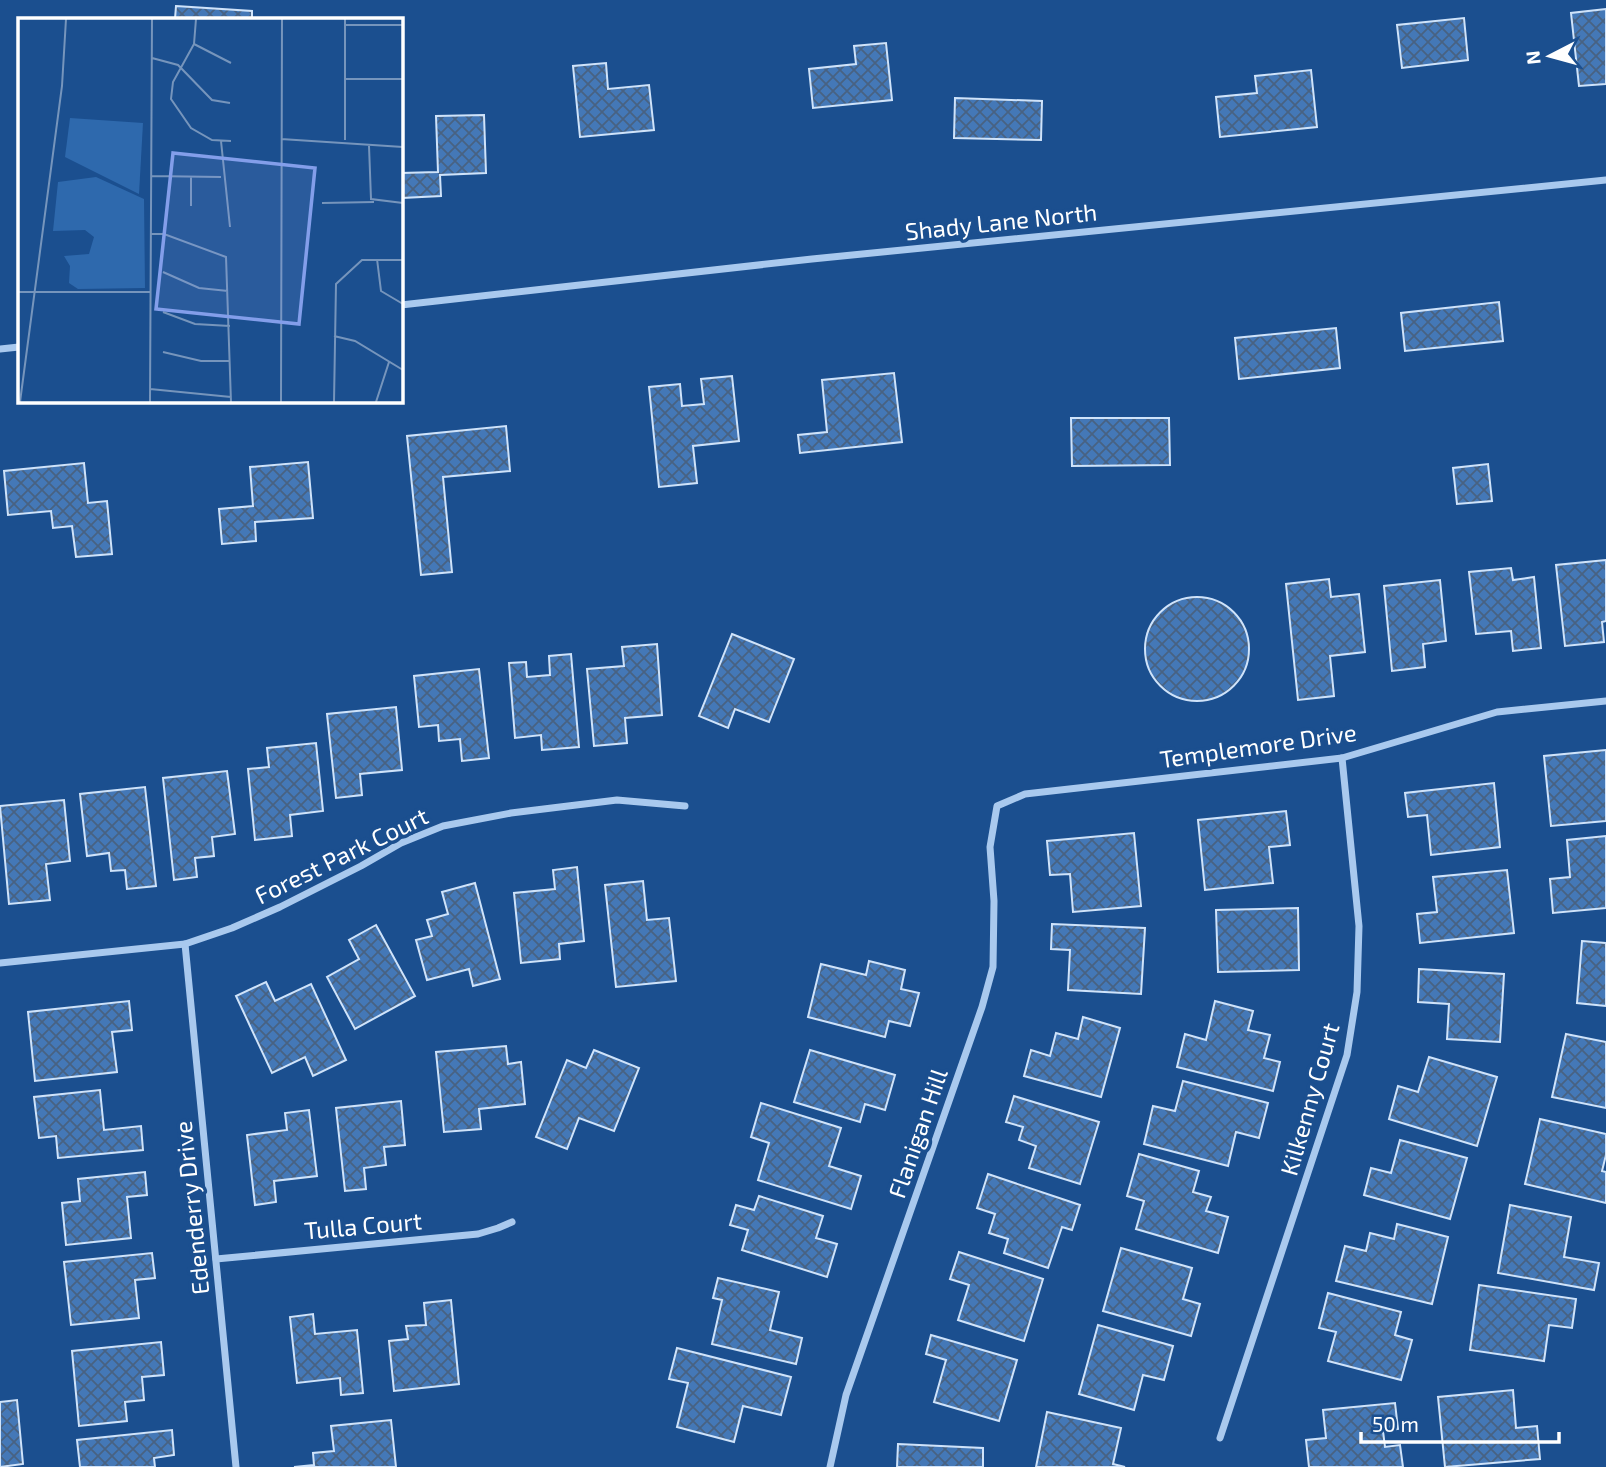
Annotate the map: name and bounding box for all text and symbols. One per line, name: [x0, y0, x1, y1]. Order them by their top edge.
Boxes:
inset map: [18, 18, 402, 402]
north arrow: [1515, 21, 1585, 91]
text: N: [1520, 50, 1545, 66]
street label: Shady Lane North: [904, 197, 1098, 245]
street label: Templemore Drive: [1158, 717, 1358, 773]
street label: Forest Park Court: [250, 801, 432, 909]
street label: Kilkenny Court: [1273, 1019, 1345, 1179]
street label: Flanigan Hill: [881, 1064, 953, 1202]
street label: Edenderry Drive: [167, 1120, 215, 1296]
street label: Tulla Court: [303, 1205, 423, 1245]
scale bar: [1361, 1400, 1559, 1444]
text: 50 m: [1372, 1411, 1419, 1436]

